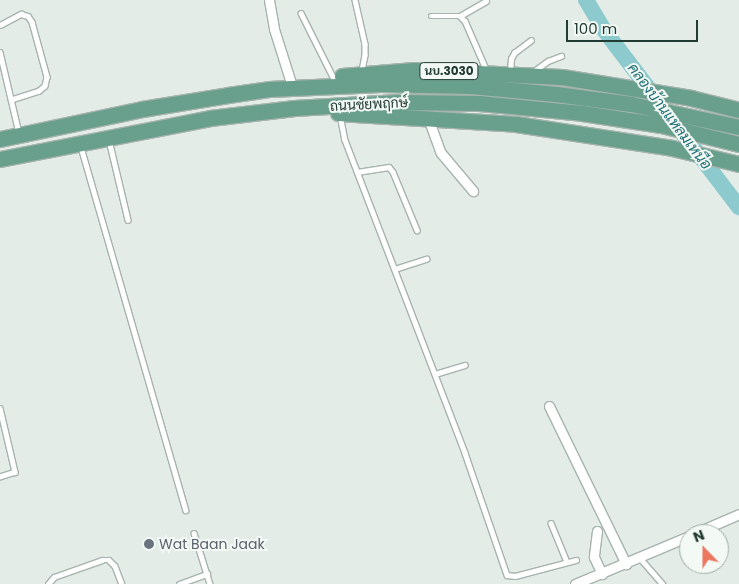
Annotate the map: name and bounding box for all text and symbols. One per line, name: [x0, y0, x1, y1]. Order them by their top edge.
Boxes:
scale bar: [569, 10, 702, 42]
text: 100 m: [574, 18, 617, 39]
water label: คลองบ้านแหลมเหนือ: [624, 59, 716, 173]
road number: นบ.3030: [419, 61, 479, 80]
street label: ถนนชัยพฤกษ์: [330, 94, 408, 114]
north arrow: [679, 524, 729, 574]
text: N: [690, 525, 707, 547]
place label: Wat Baan Jaak: [159, 536, 265, 552]
marker: Wat Baan Jaak: [143, 538, 155, 550]

